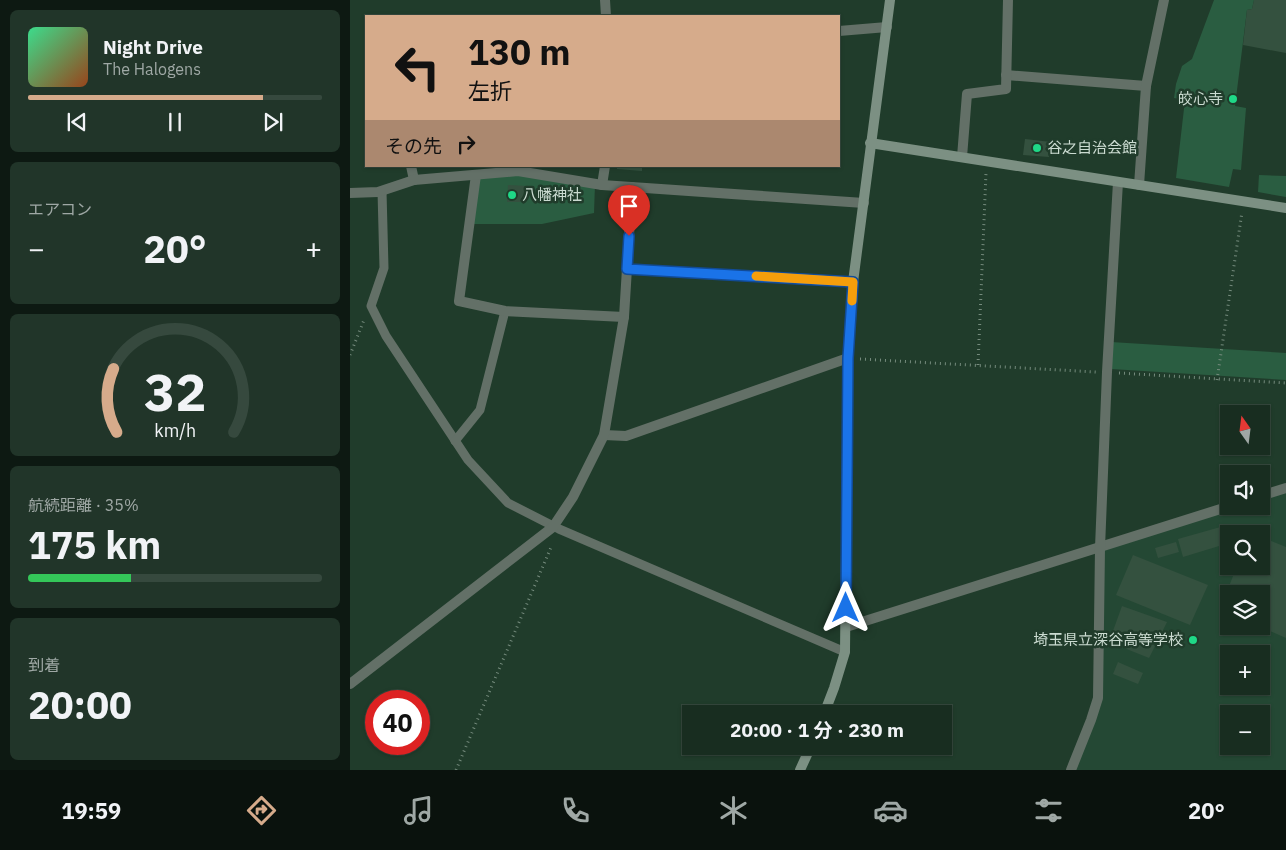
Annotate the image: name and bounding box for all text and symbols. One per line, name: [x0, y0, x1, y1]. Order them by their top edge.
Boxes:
text: 130 m: [468, 29, 571, 75]
text: Night Drive: [103, 35, 203, 59]
icon: left: [385, 35, 450, 100]
text: The Halogens: [103, 59, 201, 79]
text: 左折: [468, 76, 512, 105]
place label: 皎心寺: [1178, 89, 1223, 108]
marker: 皎心寺: [1227, 93, 1239, 105]
icon: previous: [63, 108, 91, 136]
icon: pause: [161, 108, 189, 136]
icon: next: [259, 108, 287, 136]
icon: right: [452, 130, 480, 158]
text: その先: [385, 134, 442, 158]
place label: 谷之自治会館: [1047, 138, 1137, 157]
marker: 谷之自治会館: [1031, 142, 1043, 154]
place label: 八幡神社: [522, 185, 582, 204]
pin: [608, 185, 650, 236]
marker: 八幡神社: [506, 189, 518, 201]
icon: arrive: [615, 192, 643, 220]
text: エアコン: [28, 199, 92, 219]
text: 20°: [143, 224, 207, 273]
text: −: [28, 230, 45, 267]
text: +: [305, 230, 322, 267]
text: 32: [144, 358, 206, 425]
north arrow: [1220, 405, 1270, 455]
map controls: [1220, 405, 1270, 755]
text: km/h: [154, 419, 196, 442]
button: sound: [1220, 465, 1270, 515]
text: 航続距離 · 35%: [28, 495, 139, 515]
text: 175 km: [28, 520, 161, 569]
button: search: [1220, 525, 1270, 575]
position arrow: [819, 581, 871, 633]
button: layers: [1220, 585, 1270, 635]
place label: 埼玉県立深谷高等学校: [1033, 630, 1183, 649]
marker: 埼玉県立深谷高等学校: [1187, 634, 1199, 646]
button: +: [1220, 645, 1270, 695]
text: 到着: [28, 655, 60, 675]
text: 20:00: [28, 680, 132, 729]
speed limit sign: 40: [365, 690, 430, 755]
button: −: [1220, 705, 1270, 755]
text: 20:00 · 1 分 · 230 m: [730, 718, 904, 742]
icon: directions: [244, 793, 279, 828]
icon: music: [401, 793, 436, 828]
icon: phone: [558, 793, 593, 828]
icon: climate: [716, 793, 751, 828]
icon: car: [873, 793, 908, 828]
icon: filters: [1031, 793, 1066, 828]
text: 19:59: [61, 796, 121, 825]
text: 20°: [1188, 796, 1225, 825]

